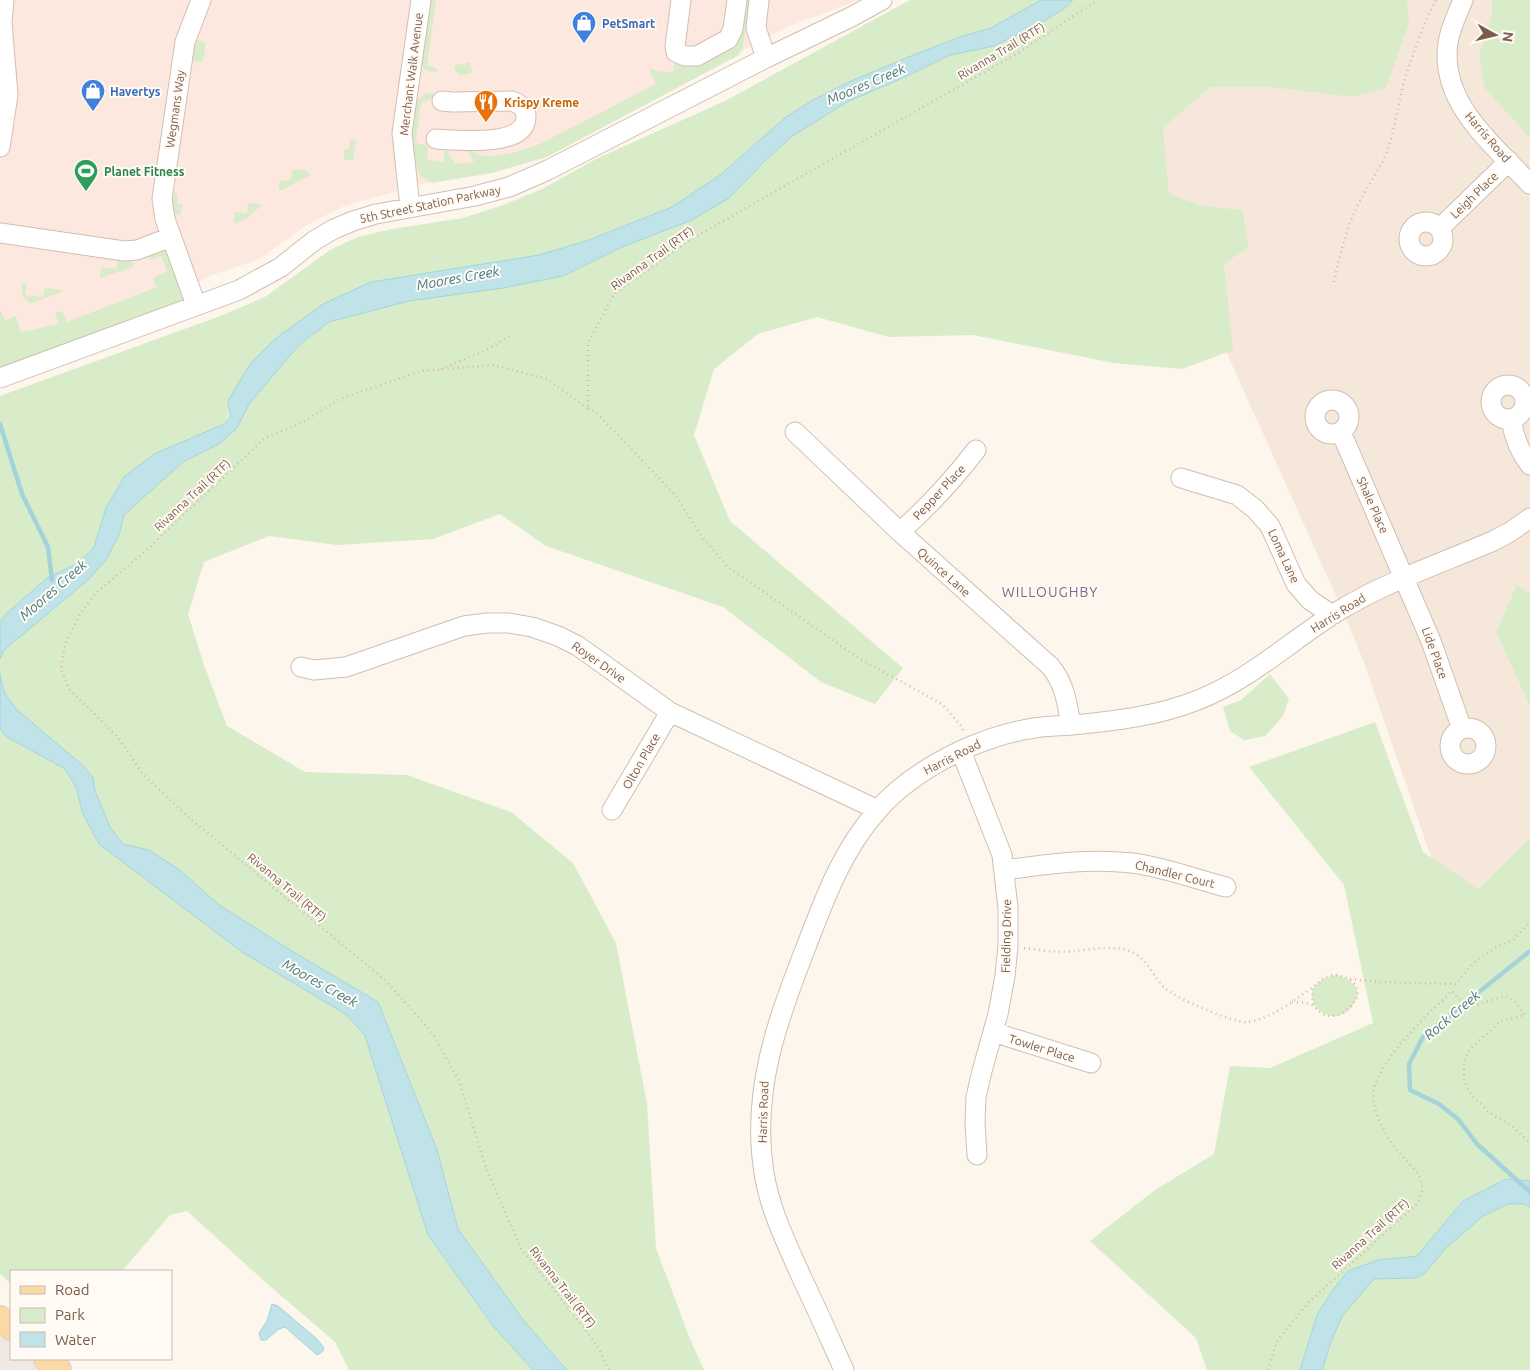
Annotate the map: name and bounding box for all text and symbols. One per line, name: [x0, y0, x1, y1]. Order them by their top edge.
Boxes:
shop icon: PetSmart: [571, 10, 597, 44]
north arrow: [1470, 10, 1520, 60]
street label: Merchant Walk Avenue: [397, 12, 425, 136]
place label: PetSmart: [602, 17, 655, 30]
street label: Rivanna Trail (RTF): [955, 20, 1047, 83]
text: N: [1499, 31, 1517, 43]
water label: Moores Creek: [824, 60, 908, 108]
street label: Wegmans Way: [163, 69, 187, 149]
shop icon: Havertys: [80, 78, 106, 112]
place label: Havertys: [110, 85, 161, 98]
restaurant icon: Krispy Kreme: [473, 89, 499, 123]
place label: Krispy Kreme: [504, 96, 579, 109]
street label: Harris Road: [1463, 109, 1513, 165]
sports icon: Planet Fitness: [73, 158, 99, 192]
place label: Planet Fitness: [104, 165, 185, 178]
street label: Leigh Place: [1448, 169, 1500, 221]
street label: 5th Street Station Parkway: [358, 183, 502, 225]
street label: Rivanna Trail (RTF): [608, 224, 696, 293]
water label: Moores Creek: [415, 263, 501, 293]
street label: Rivanna Trail (RTF): [151, 457, 233, 534]
street label: Pepper Place: [910, 462, 968, 522]
street label: Shale Place: [1355, 475, 1391, 535]
street label: Loma Lane: [1266, 527, 1302, 585]
street label: Quince Lane: [915, 545, 973, 599]
water label: Moores Creek: [16, 556, 91, 624]
district label: WILLOUGHBY: [1002, 584, 1098, 600]
street label: Harris Road: [1308, 591, 1368, 635]
street label: Lide Place: [1420, 625, 1450, 681]
street label: Royer Drive: [570, 639, 628, 685]
street label: Olton Place: [620, 731, 662, 791]
street label: Harris Road: [921, 737, 983, 777]
street label: Rivanna Trail (RTF): [244, 850, 329, 925]
street label: Chandler Court: [1134, 858, 1217, 890]
street label: Fielding Drive: [999, 899, 1013, 973]
water label: Moores Creek: [279, 956, 361, 1011]
water label: Rock Creek: [1421, 986, 1484, 1043]
street label: Towler Place: [1008, 1032, 1076, 1064]
street label: Harris Road: [755, 1081, 771, 1143]
street label: Rivanna Trail (RTF): [1329, 1196, 1412, 1273]
street label: Rivanna Trail (RTF): [527, 1244, 599, 1331]
legend: [10, 1270, 172, 1360]
text: Road: [55, 1281, 90, 1298]
text: Park: [55, 1306, 85, 1323]
text: Water: [55, 1331, 96, 1348]

